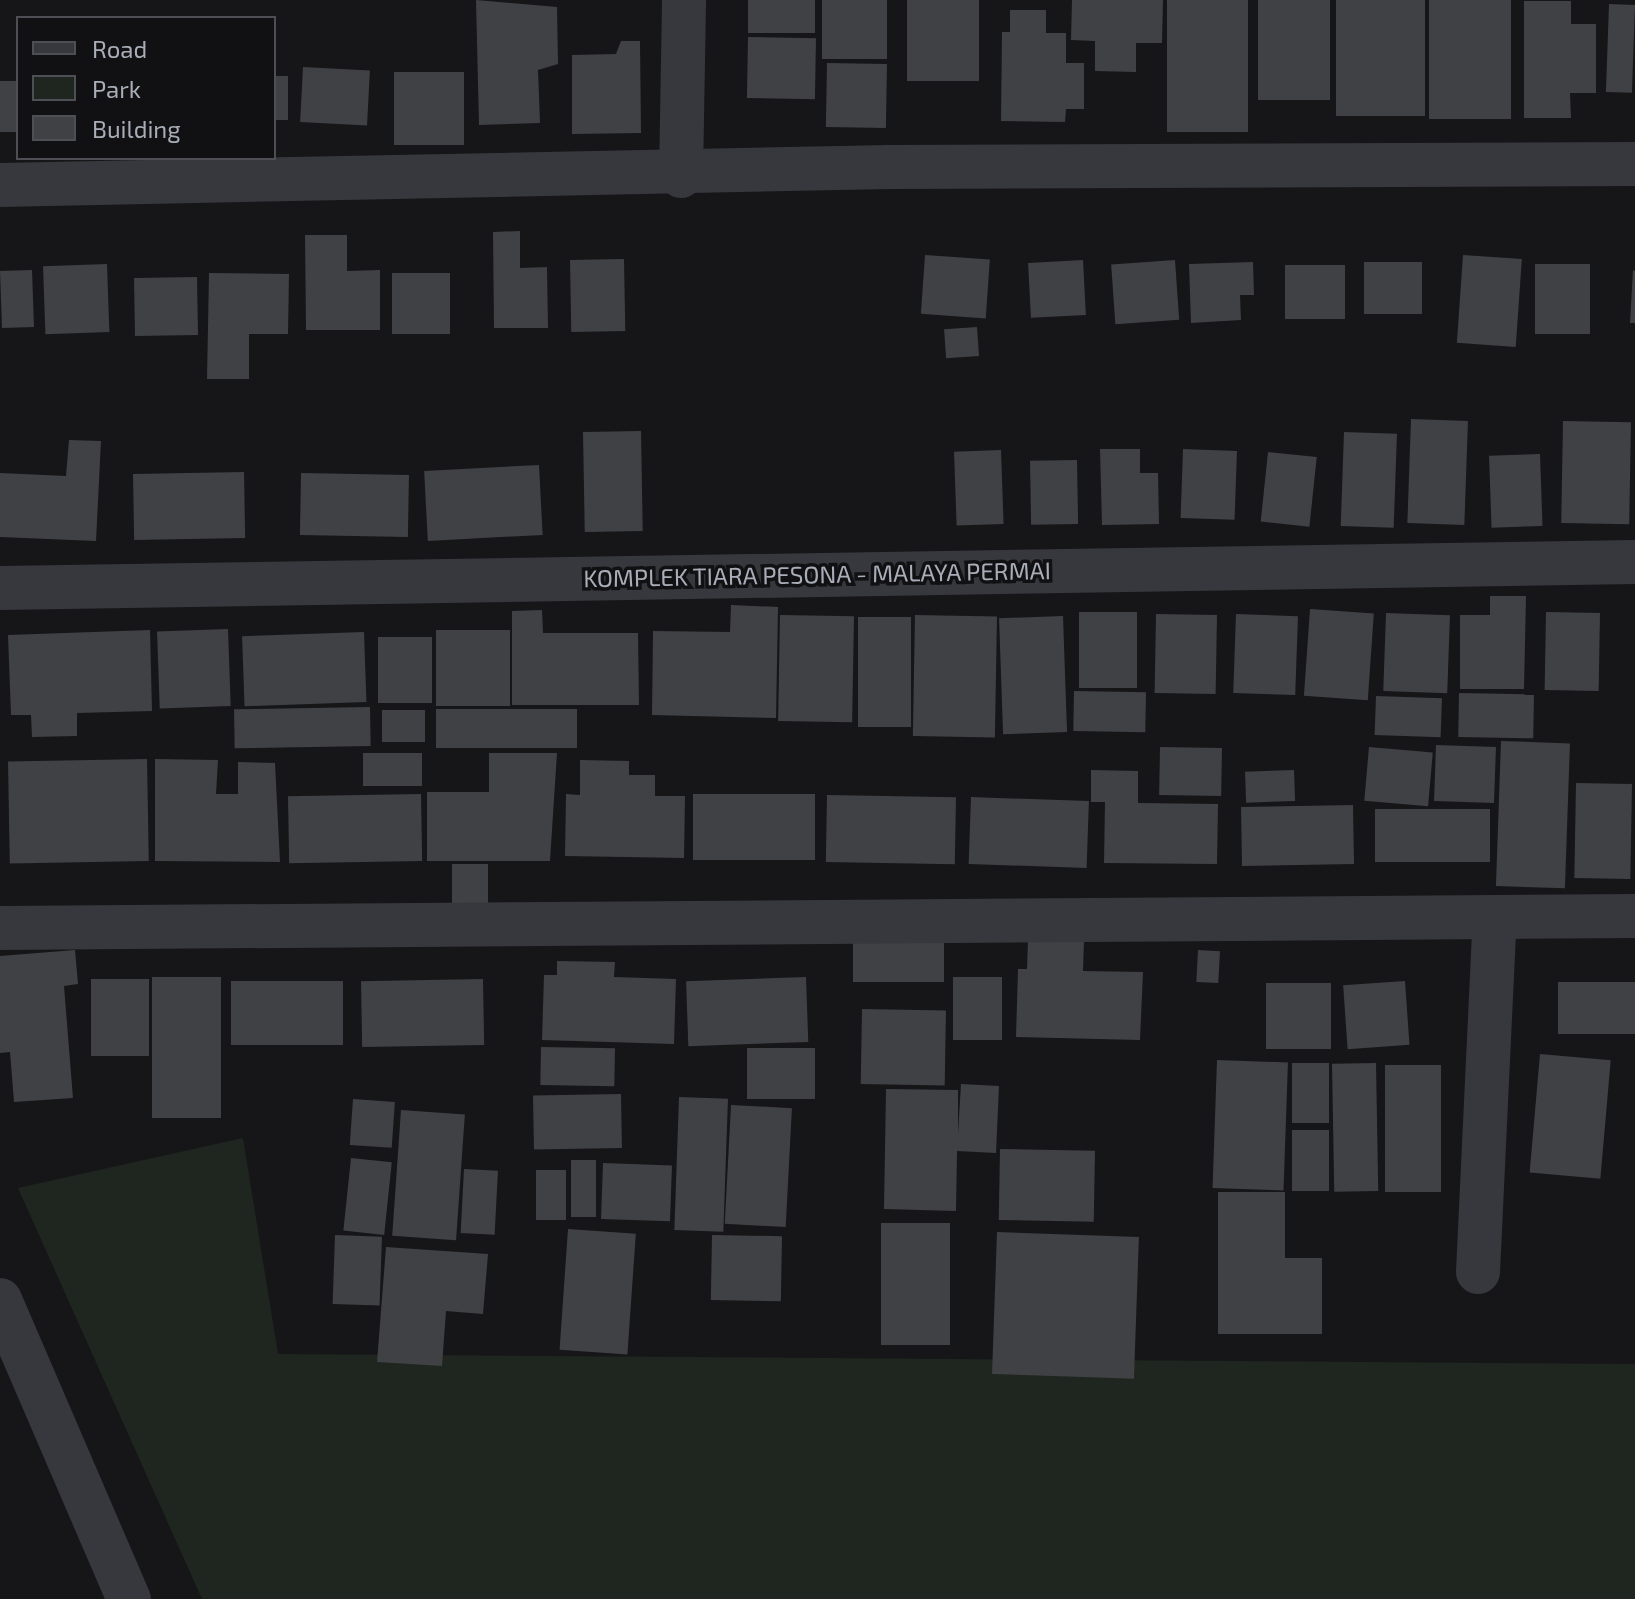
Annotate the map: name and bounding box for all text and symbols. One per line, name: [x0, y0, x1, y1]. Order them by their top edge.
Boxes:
legend: [16, 16, 276, 160]
text: Road: [92, 34, 147, 63]
text: Park: [92, 74, 141, 103]
text: Building: [92, 114, 181, 143]
street label: KOMPLEK TIARA PESONA - MALAYA PERMAI: [582, 555, 1052, 593]

